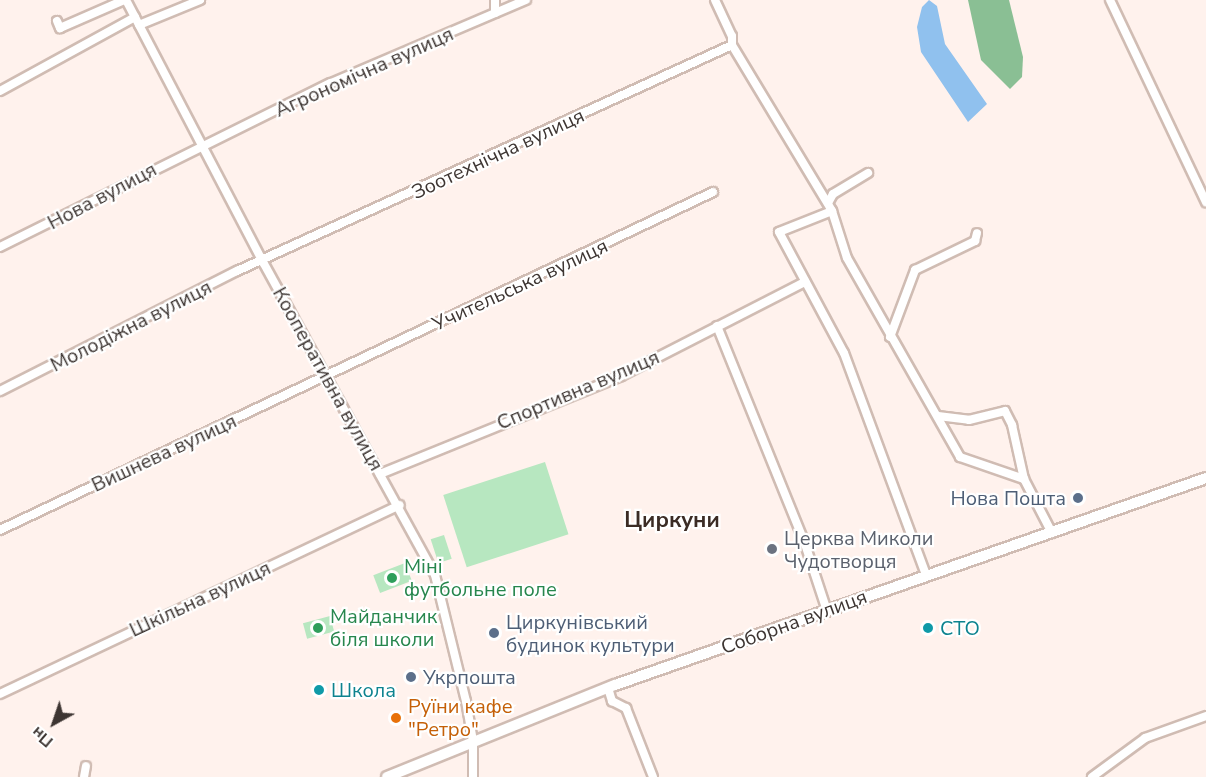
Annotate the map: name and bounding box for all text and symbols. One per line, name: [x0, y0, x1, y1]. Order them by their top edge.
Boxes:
street label: Агрономічна вулиця: [271, 22, 457, 122]
street label: Зоотехнічна вулиця: [408, 103, 588, 205]
street label: Нова вулиця: [43, 157, 161, 235]
street label: Учительська вулиця: [428, 234, 612, 336]
street label: Молодіжна вулиця: [46, 275, 216, 377]
street label: Кооперативна вулиця: [267, 283, 389, 475]
street label: Спортивна вулиця: [493, 345, 663, 435]
street label: Вишнева вулиця: [88, 409, 240, 497]
place label: Нова Пошта: [951, 486, 1066, 510]
marker: Нова Пошта: [1071, 491, 1085, 505]
district label: Циркуни: [624, 508, 720, 534]
place label: Церква Миколи Чудотворця: [784, 526, 933, 573]
marker: Церква Миколи Чудотворця: [765, 542, 779, 556]
place label: Міні футбольне поле: [404, 554, 557, 601]
street label: Шкільна вулиця: [126, 556, 274, 642]
marker: Міні футбольне поле: [385, 571, 399, 585]
street label: Соборна вулиця: [718, 584, 870, 660]
place label: Майданчик біля школи: [330, 604, 437, 651]
place label: Циркунівський будинок культури: [506, 610, 675, 657]
place label: СТО: [940, 616, 980, 640]
marker: Майданчик біля школи: [311, 621, 325, 635]
marker: СТО: [921, 621, 935, 635]
marker: Циркунівський будинок культури: [487, 626, 501, 640]
place label: Укрпошта: [423, 665, 516, 689]
marker: Укрпошта: [404, 670, 418, 684]
place label: Школа: [331, 678, 396, 702]
marker: Школа: [312, 683, 326, 697]
north arrow: [24, 693, 84, 753]
place label: Руїни кафе "Ретро": [408, 694, 513, 741]
marker: Руїни кафе "Ретро": [389, 711, 403, 725]
text: Пн: [27, 721, 58, 752]

